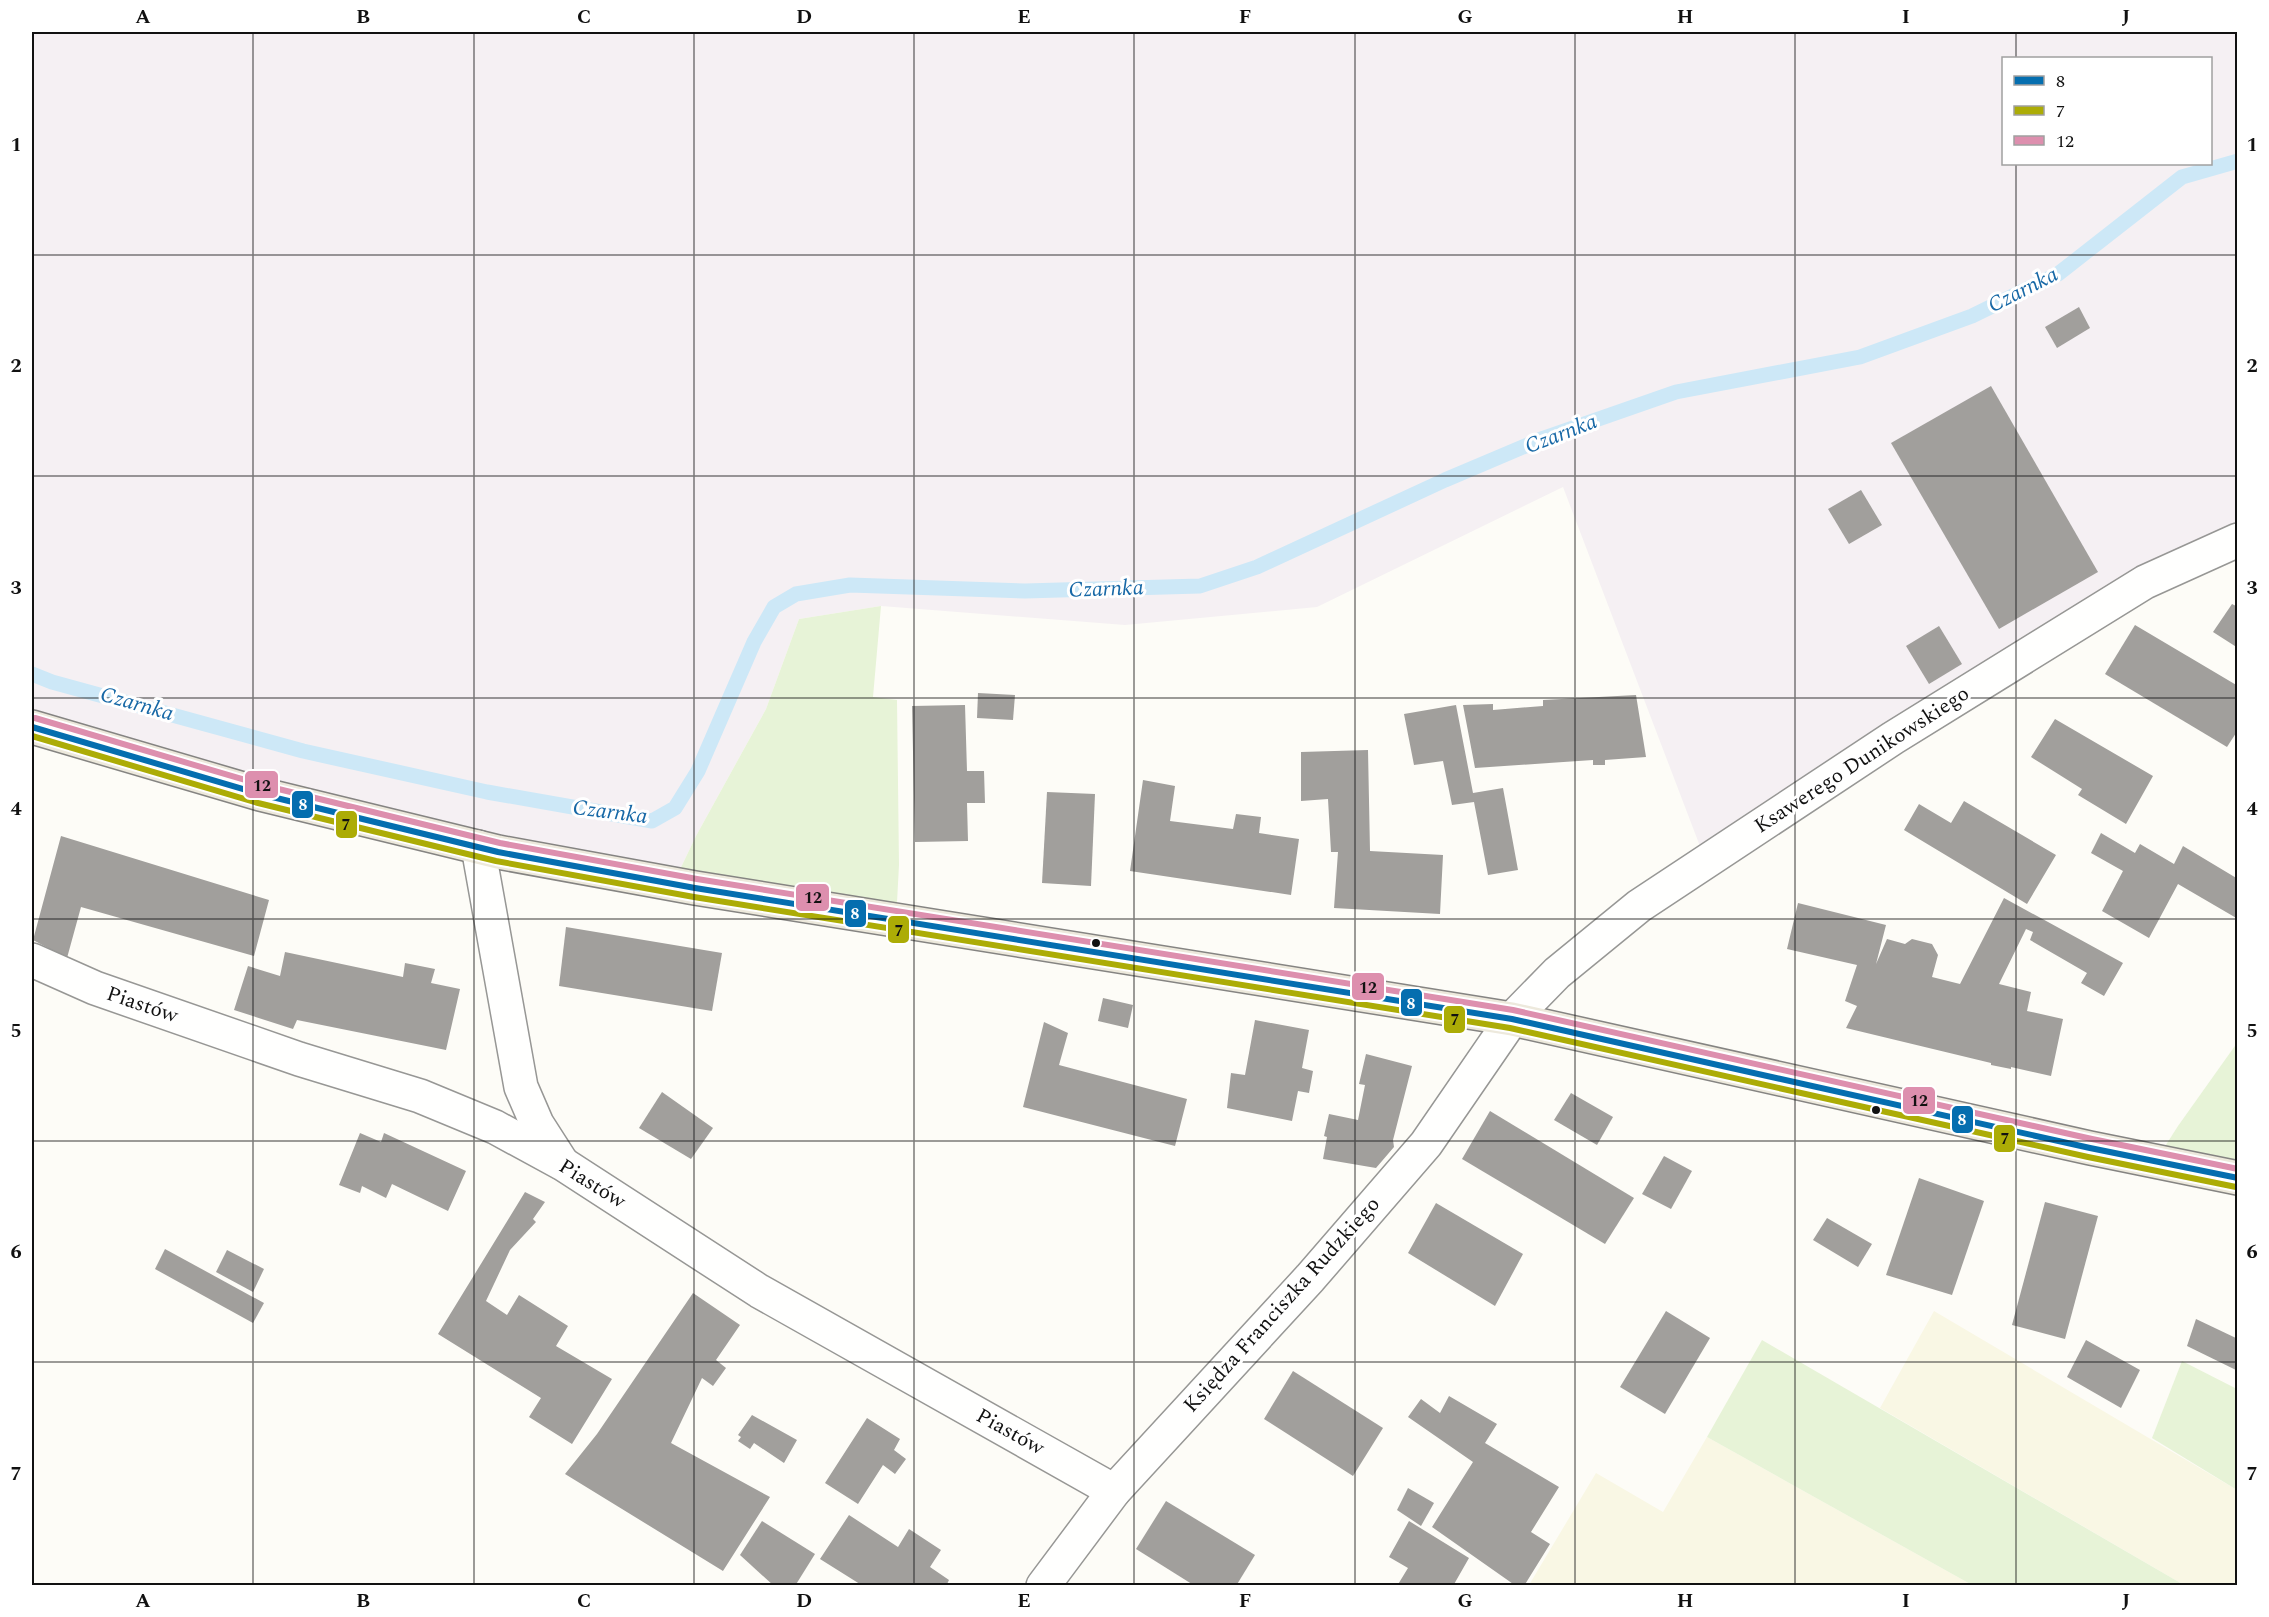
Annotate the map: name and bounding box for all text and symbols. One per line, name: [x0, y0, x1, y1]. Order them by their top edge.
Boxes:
text: A: [135, 2, 151, 32]
text: B: [356, 2, 370, 32]
text: C: [577, 2, 591, 32]
text: D: [796, 2, 812, 32]
text: E: [1017, 2, 1031, 32]
text: F: [1239, 2, 1251, 32]
text: G: [1457, 2, 1473, 32]
text: H: [1677, 2, 1693, 32]
text: I: [1902, 2, 1910, 32]
text: J: [2122, 2, 2130, 32]
legend: [2002, 57, 2212, 165]
text: 8: [2056, 68, 2065, 95]
text: 7: [2056, 98, 2065, 125]
text: 12: [2056, 128, 2074, 155]
text: 1: [10, 130, 22, 160]
text: 1: [2246, 130, 2258, 160]
water label: Czarnka: [1982, 258, 2064, 322]
text: 2: [10, 351, 22, 381]
text: 2: [2246, 351, 2258, 381]
water label: Czarnka: [1520, 405, 1602, 463]
water label: Czarnka: [1068, 571, 1144, 607]
text: 3: [10, 573, 22, 603]
text: 3: [2246, 573, 2258, 603]
water label: Czarnka: [96, 678, 178, 730]
street label: Ksawerego Dunikowskiego: [1748, 678, 1976, 842]
line badge: 12: [244, 770, 279, 799]
text: 12: [253, 774, 271, 798]
line badge: 8: [291, 790, 314, 819]
water label: Czarnka: [571, 791, 649, 833]
text: 8: [299, 793, 308, 817]
text: 4: [10, 794, 22, 824]
text: 4: [2246, 794, 2258, 824]
line badge: 7: [335, 810, 358, 839]
text: 7: [342, 813, 351, 837]
line badge: 12: [795, 883, 830, 912]
text: 12: [804, 886, 822, 910]
line badge: 8: [844, 899, 867, 928]
text: 8: [851, 902, 860, 926]
line badge: 7: [887, 915, 910, 944]
text: 7: [895, 919, 904, 943]
unlabelled marker: [1090, 937, 1102, 949]
line badge: 12: [1351, 972, 1385, 1001]
text: 12: [1359, 976, 1377, 1000]
street label: Piastów: [102, 978, 183, 1033]
line badge: 8: [1400, 988, 1423, 1017]
text: 8: [1407, 992, 1416, 1016]
line badge: 7: [1443, 1005, 1466, 1034]
text: 7: [1451, 1008, 1460, 1032]
text: 5: [10, 1016, 22, 1046]
text: 5: [2246, 1016, 2258, 1046]
line badge: 12: [1902, 1086, 1936, 1115]
text: 12: [1910, 1089, 1928, 1113]
unlabelled marker: [1870, 1104, 1882, 1116]
line badge: 8: [1951, 1105, 1974, 1134]
text: 8: [1958, 1108, 1967, 1132]
line badge: 7: [1993, 1124, 2016, 1153]
text: 7: [2001, 1127, 2010, 1151]
street label: Piastów: [552, 1151, 633, 1218]
street label: Księdza Franciszka Rudzkiego: [1176, 1190, 1388, 1420]
text: 6: [10, 1237, 22, 1267]
text: 6: [2246, 1237, 2258, 1267]
street label: Piastów: [970, 1400, 1051, 1464]
text: 7: [10, 1459, 22, 1489]
text: 7: [2246, 1459, 2258, 1489]
text: A: [135, 1586, 151, 1616]
text: B: [356, 1586, 370, 1616]
text: C: [577, 1586, 591, 1616]
text: D: [796, 1586, 812, 1616]
text: E: [1017, 1586, 1031, 1616]
text: F: [1239, 1586, 1251, 1616]
text: G: [1457, 1586, 1473, 1616]
text: H: [1677, 1586, 1693, 1616]
text: I: [1902, 1586, 1910, 1616]
text: J: [2122, 1586, 2130, 1616]

